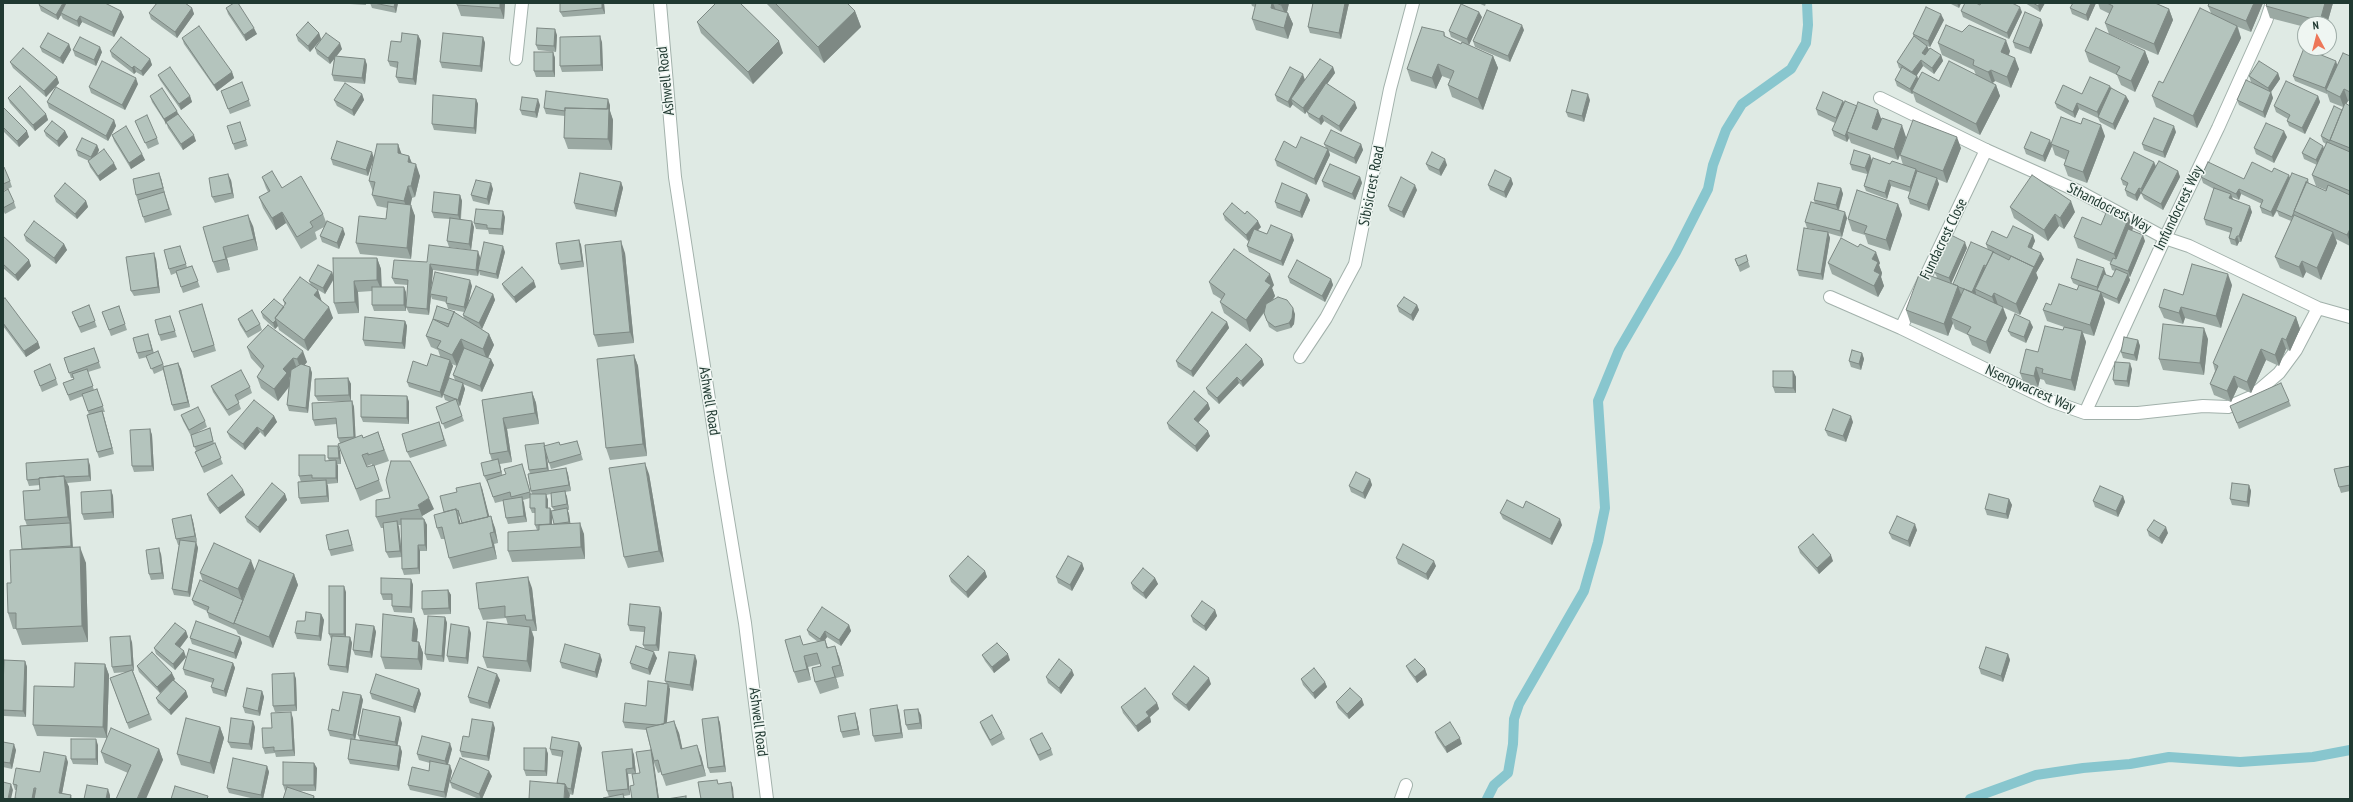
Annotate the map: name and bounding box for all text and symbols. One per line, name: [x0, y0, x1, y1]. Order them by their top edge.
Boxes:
north arrow: [2297, 16, 2337, 56]
text: N: [2312, 18, 2319, 32]
street label: Ashwell Road: [653, 46, 679, 116]
street label: Sibisicrest Road: [1355, 144, 1389, 228]
street label: Imfundocrest Way: [2151, 163, 2207, 253]
street label: Sthandocrest Way: [2064, 179, 2154, 237]
street label: Fundacrest Close: [1917, 196, 1971, 282]
street label: Nsengwacrest Way: [1982, 361, 2078, 417]
street label: Ashwell Road: [695, 365, 723, 437]
street label: Ashwell Road: [745, 686, 771, 758]

